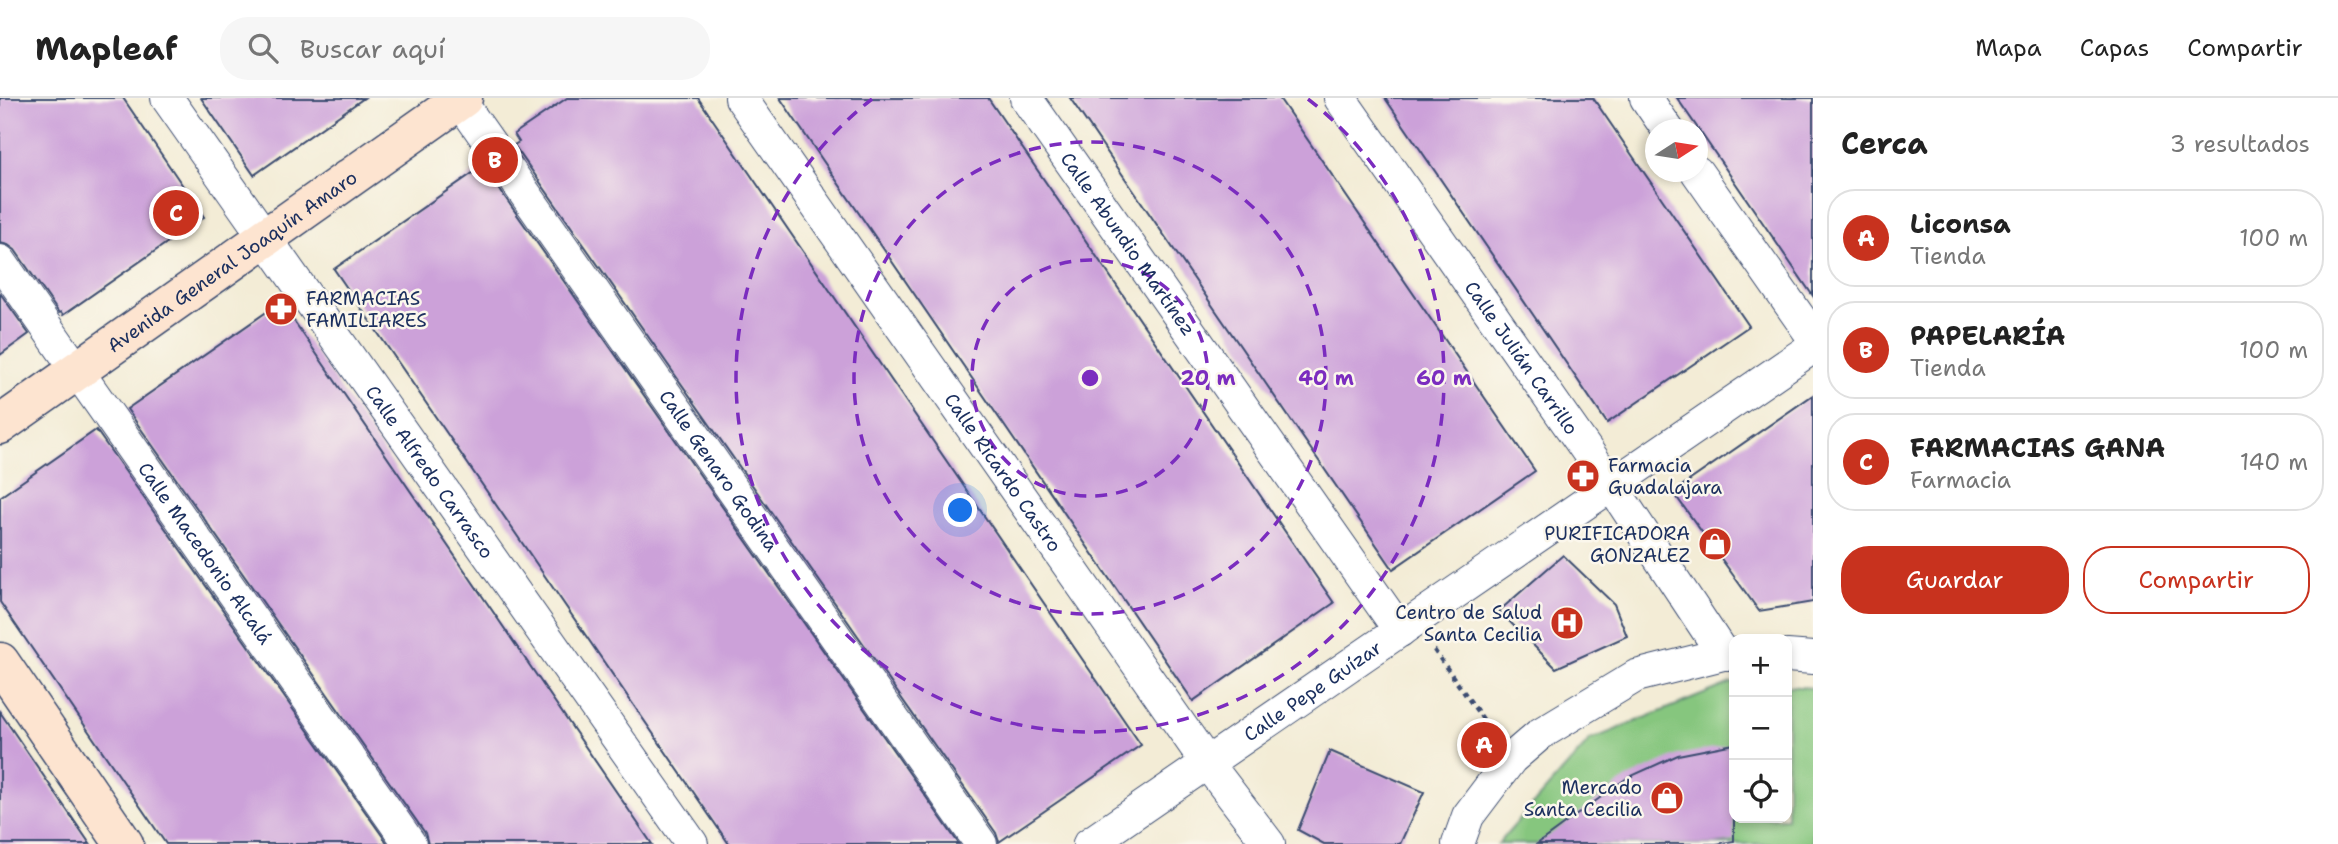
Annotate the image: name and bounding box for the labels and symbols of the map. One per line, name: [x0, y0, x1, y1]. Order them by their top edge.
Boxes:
north arrow: [1645, 119, 1708, 182]
pin: B: [472, 134, 518, 186]
street label: Calle Abundio Martínez: [1055, 147, 1201, 341]
street label: Avenida General Joaquín Amaro: [102, 165, 362, 358]
pin: C: [153, 187, 199, 239]
street label: Calle Julián Carrillo: [1459, 276, 1584, 440]
place label: FARMACIAS FAMILIARES: [306, 286, 427, 333]
pharmacy icon: FARMACIAS FAMILIARES: [262, 290, 300, 328]
text: 20 m: [1180, 364, 1236, 392]
text: 40 m: [1298, 364, 1354, 392]
text: 60 m: [1416, 364, 1472, 392]
centre of rings: [1078, 366, 1102, 390]
street label: Calle Alfredo Carrasco: [360, 380, 499, 564]
street label: Calle Genaro Godina: [653, 385, 784, 557]
street label: Calle Ricardo Castro: [939, 388, 1067, 557]
place label: Farmacia Guadalajara: [1608, 453, 1722, 500]
street label: Calle Macedonio Alcalá: [132, 457, 278, 649]
pharmacy icon: Farmacia Guadalajara: [1564, 457, 1602, 495]
your location: [943, 493, 977, 527]
place label: PURIFICADORA GONZALEZ: [1544, 521, 1690, 568]
shop icon: PURIFICADORA GONZALEZ: [1696, 525, 1734, 563]
place label: Centro de Salud Santa Cecilia: [1395, 600, 1542, 647]
hospital icon: Centro de Salud Santa Cecilia: [1548, 604, 1586, 642]
street label: Calle Pepe Guízar: [1239, 635, 1387, 747]
pin: A: [1461, 719, 1507, 771]
place label: Mercado Santa Cecilia: [1524, 775, 1642, 822]
shop icon: Mercado Santa Cecilia: [1648, 779, 1686, 817]

